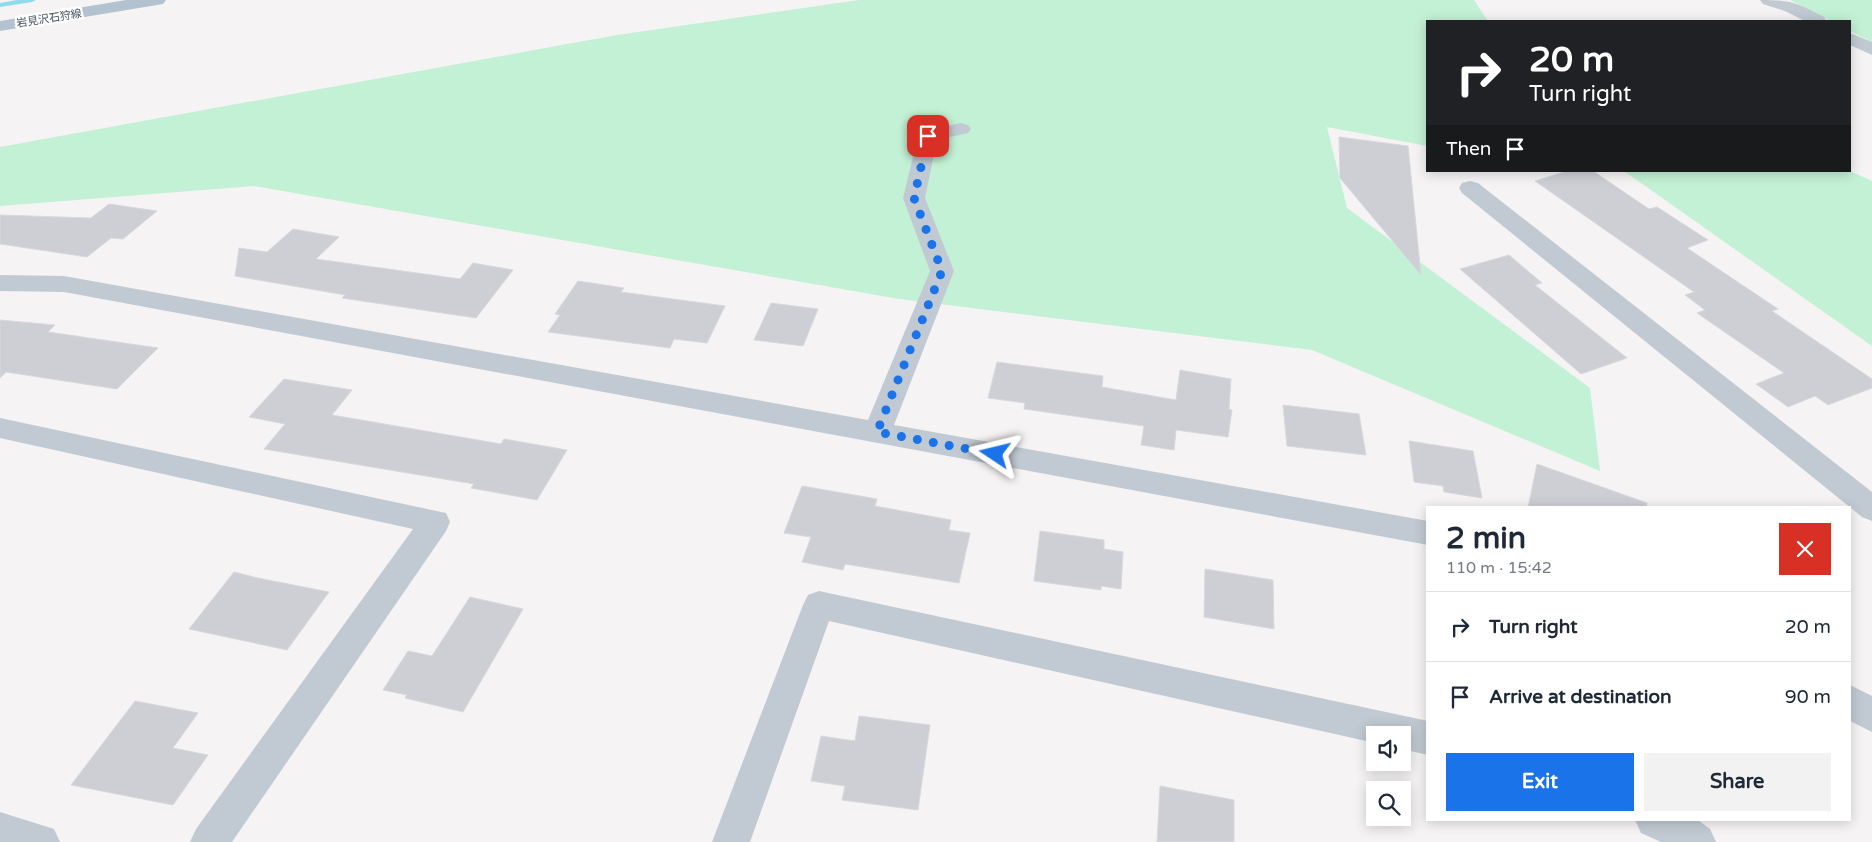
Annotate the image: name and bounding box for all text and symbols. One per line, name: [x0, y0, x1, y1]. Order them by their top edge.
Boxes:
street label: 岩見沢石狩線: [15, 7, 83, 30]
text: 20 m: [1529, 39, 1614, 81]
icon: right: [1446, 40, 1511, 105]
text: Turn right: [1529, 81, 1631, 107]
pin: [907, 115, 949, 157]
icon: arrive: [914, 122, 942, 150]
icon: arrive: [1501, 135, 1529, 163]
text: Then: [1446, 138, 1491, 160]
position arrow: [968, 427, 1020, 479]
text: 2 min: [1446, 520, 1526, 557]
button: close: [1779, 523, 1831, 575]
text: 110 m · 15:42: [1446, 558, 1552, 578]
icon: right: [1446, 613, 1474, 641]
text: Turn right: [1489, 616, 1577, 638]
text: 20 m: [1785, 616, 1831, 638]
icon: arrive: [1446, 683, 1474, 711]
text: Arrive at destination: [1489, 686, 1672, 708]
text: 90 m: [1785, 686, 1831, 708]
map controls: [1366, 726, 1411, 826]
button: sound: [1366, 726, 1411, 771]
button: Exit: [1446, 753, 1634, 811]
button: Share: [1644, 753, 1831, 811]
button: search: [1366, 781, 1411, 826]

